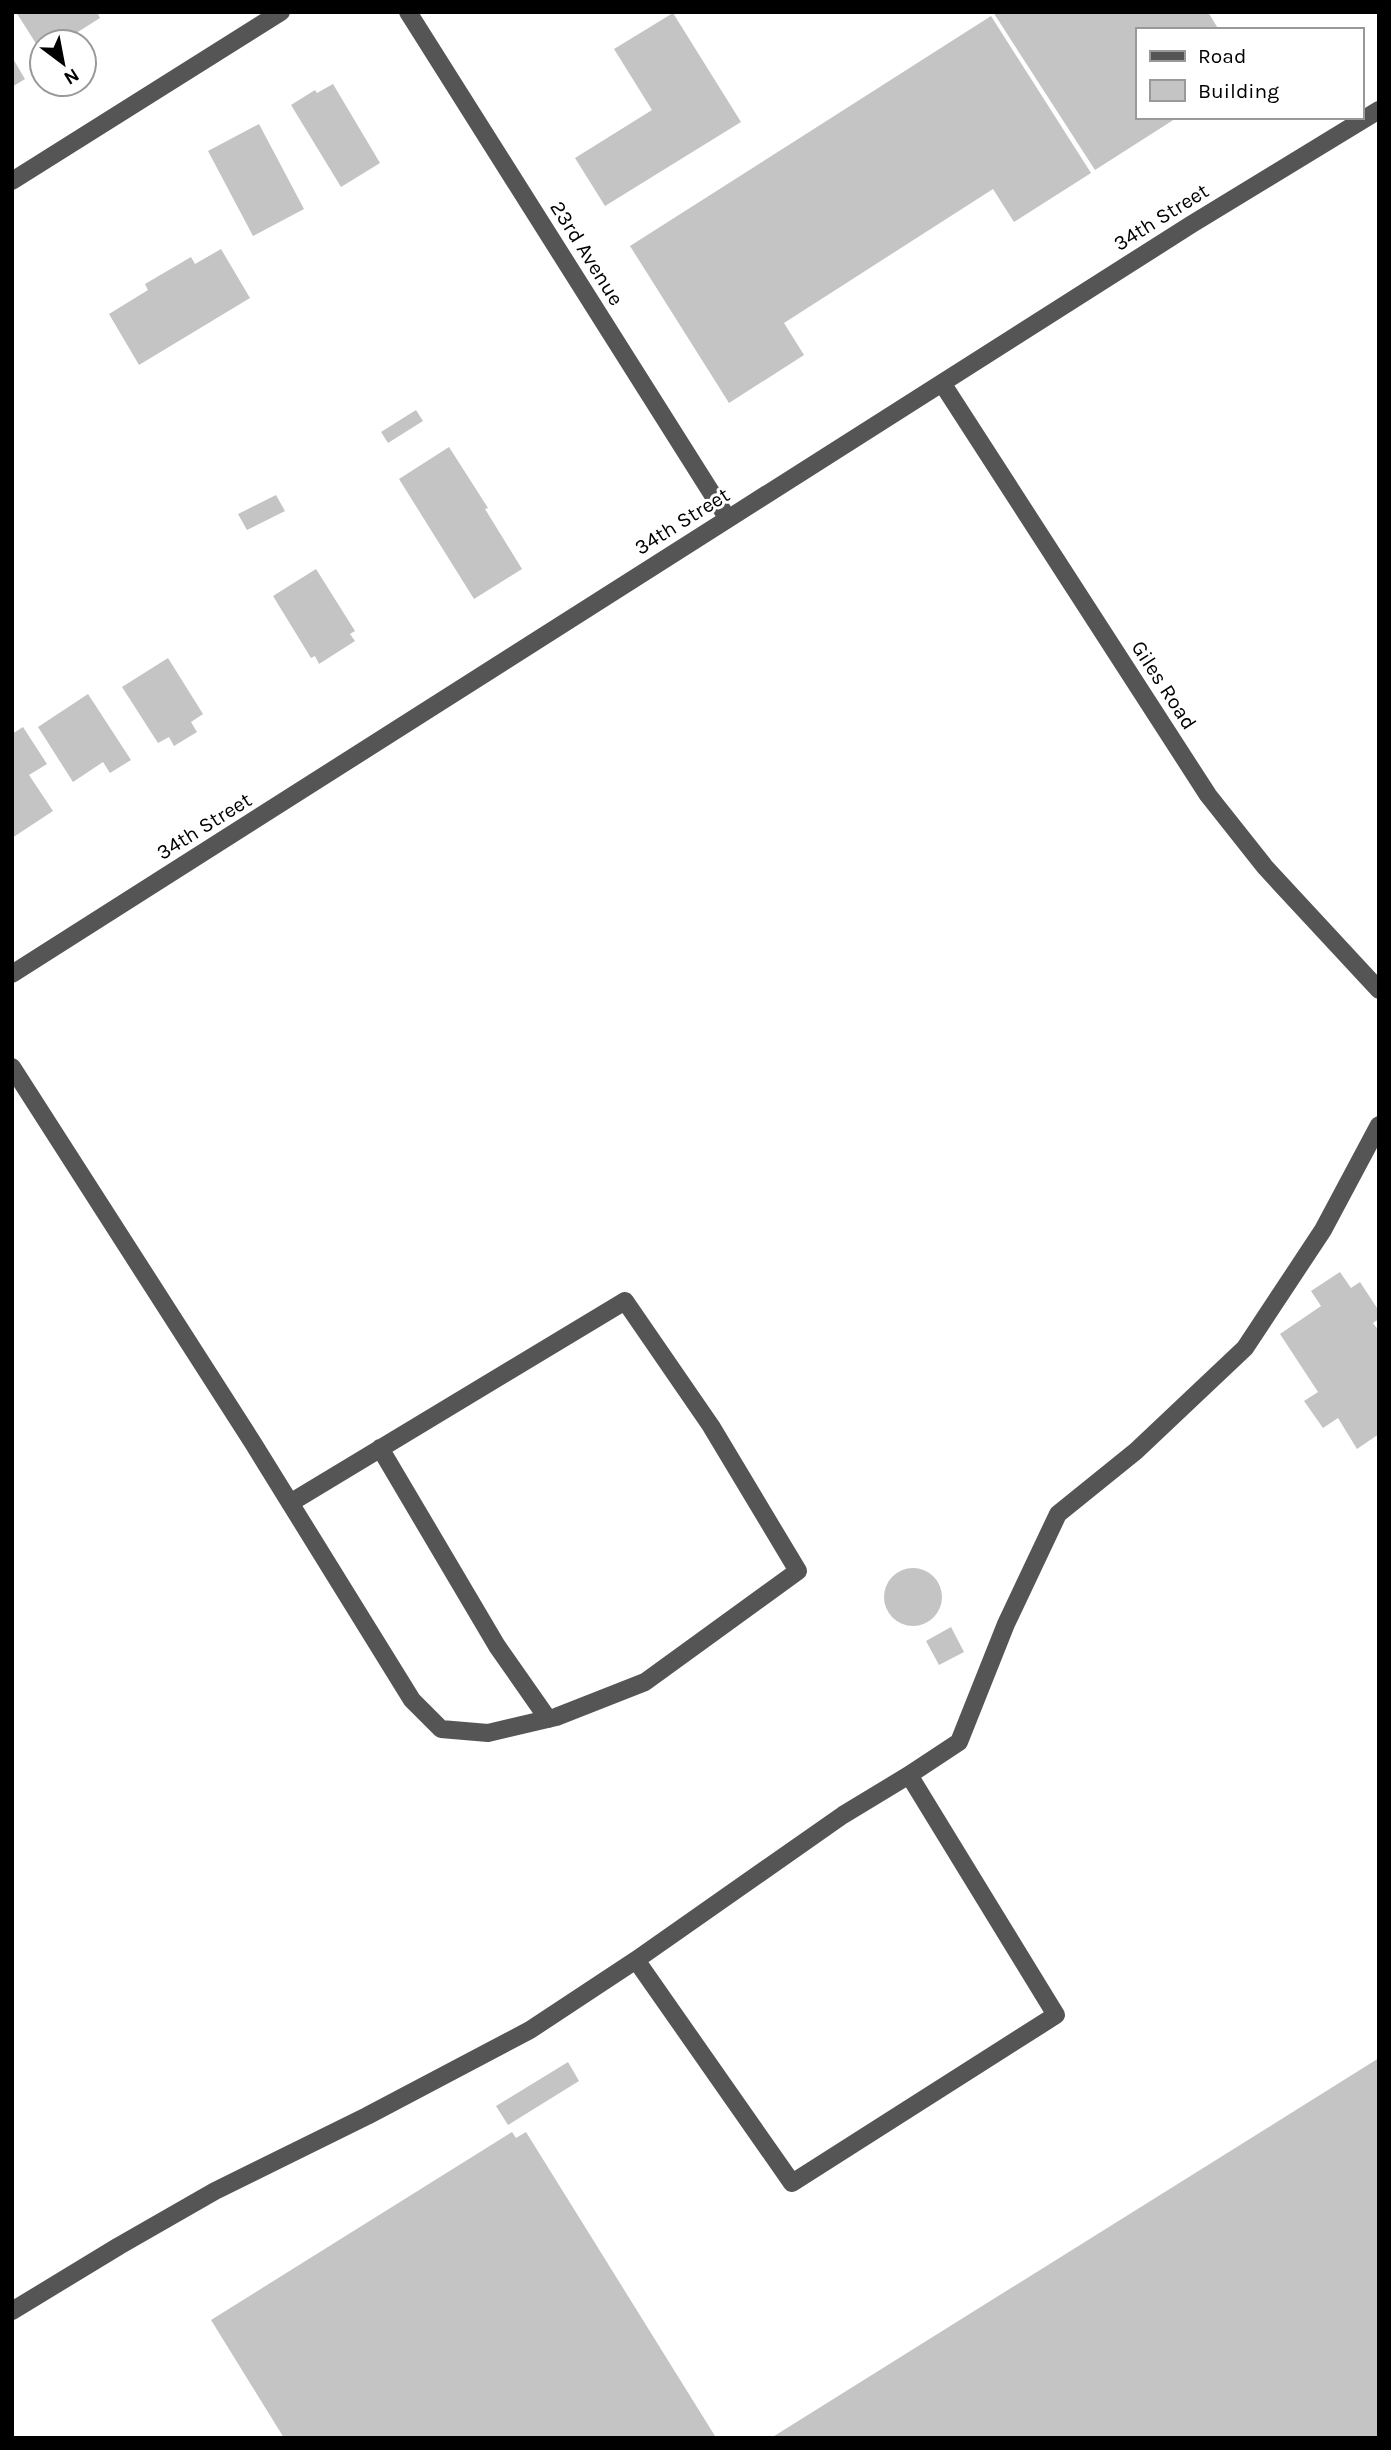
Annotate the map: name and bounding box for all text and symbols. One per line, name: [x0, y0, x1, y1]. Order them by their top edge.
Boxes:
north arrow: [28, 28, 98, 98]
legend: [1136, 28, 1363, 119]
text: Road: [1198, 44, 1246, 68]
text: N: [60, 64, 83, 90]
text: Building: [1198, 79, 1279, 103]
street label: 34th Street: [1109, 178, 1213, 256]
street label: 23rd Avenue: [545, 196, 629, 310]
street label: 34th Street: [630, 482, 734, 560]
street label: Giles Road: [1126, 636, 1202, 734]
street label: 34th Street: [152, 787, 256, 865]

